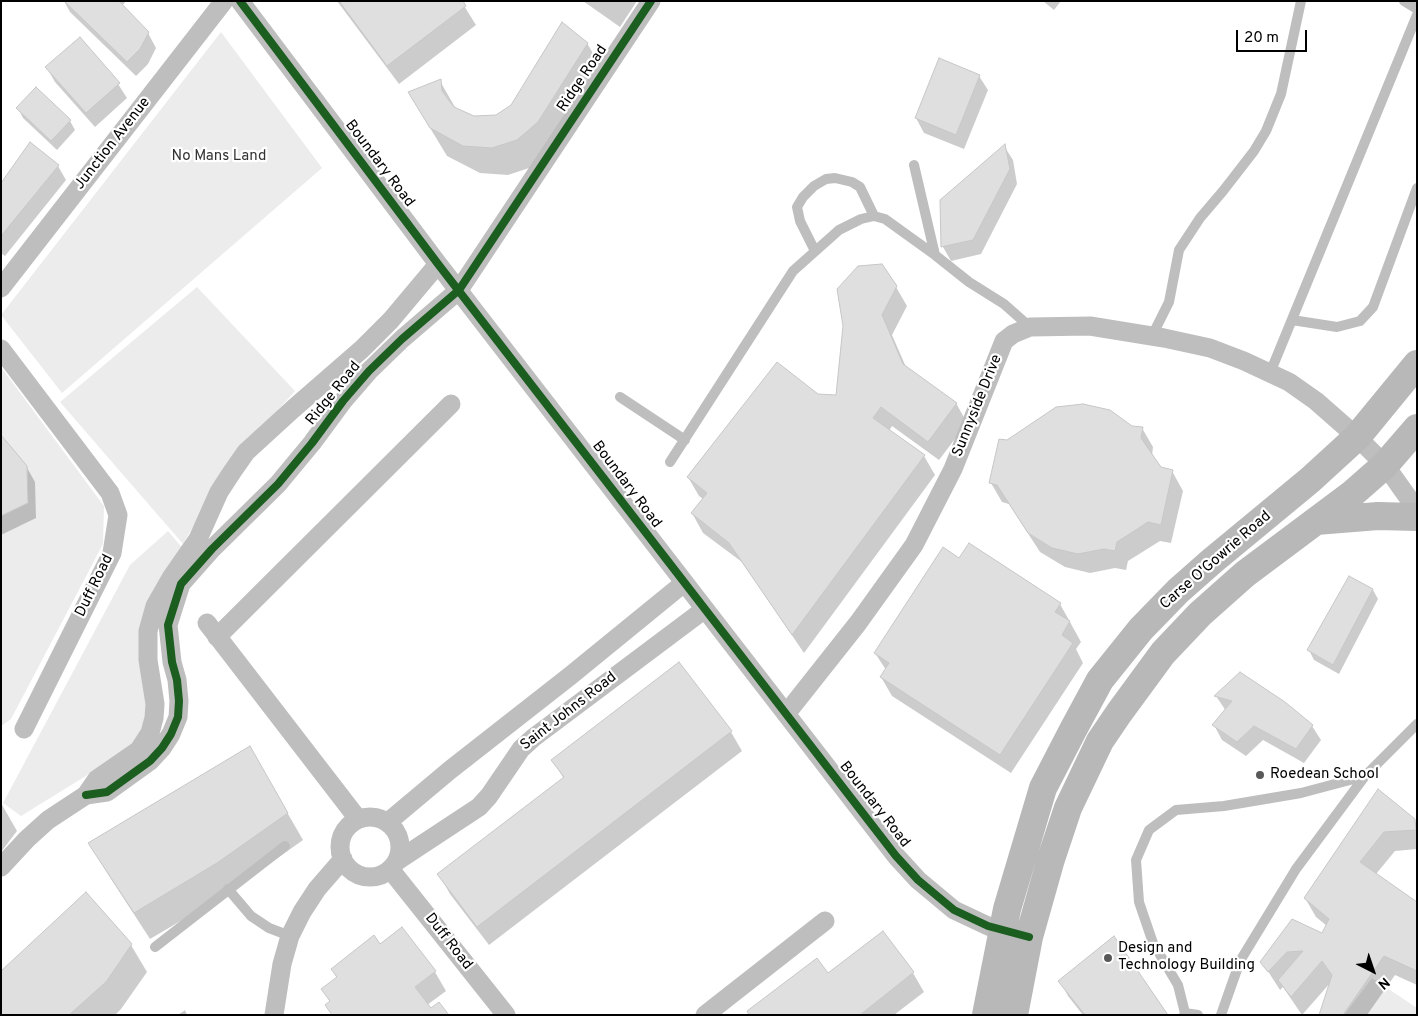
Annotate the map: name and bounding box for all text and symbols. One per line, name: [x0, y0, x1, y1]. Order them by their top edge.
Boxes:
scale bar: [1238, 20, 1309, 52]
text: 20 m: [1244, 29, 1279, 48]
street label: Ridge Road: [554, 42, 612, 116]
street label: Junction Avenue: [71, 94, 155, 194]
street label: Boundary Road: [340, 117, 418, 211]
park label: No Mans Land: [172, 148, 266, 166]
street label: Sunnyside Drive: [949, 352, 1007, 460]
street label: Ridge Road: [303, 358, 365, 430]
street label: Boundary Road: [587, 438, 665, 532]
street label: Carse O'Gowrie Road: [1157, 508, 1275, 614]
street label: Duff Road: [72, 552, 118, 620]
street label: Saint Johns Road: [517, 669, 621, 755]
street label: Boundary Road: [835, 758, 913, 852]
place label: Roedean School: [1270, 766, 1379, 784]
marker: Roedean School: [1254, 769, 1266, 781]
street label: Duff Road: [420, 910, 476, 974]
place label: Design and Technology Building: [1118, 940, 1255, 975]
north arrow: [1348, 946, 1398, 996]
marker: Design and Technology Building: [1102, 952, 1114, 964]
text: N: [1374, 973, 1393, 992]

